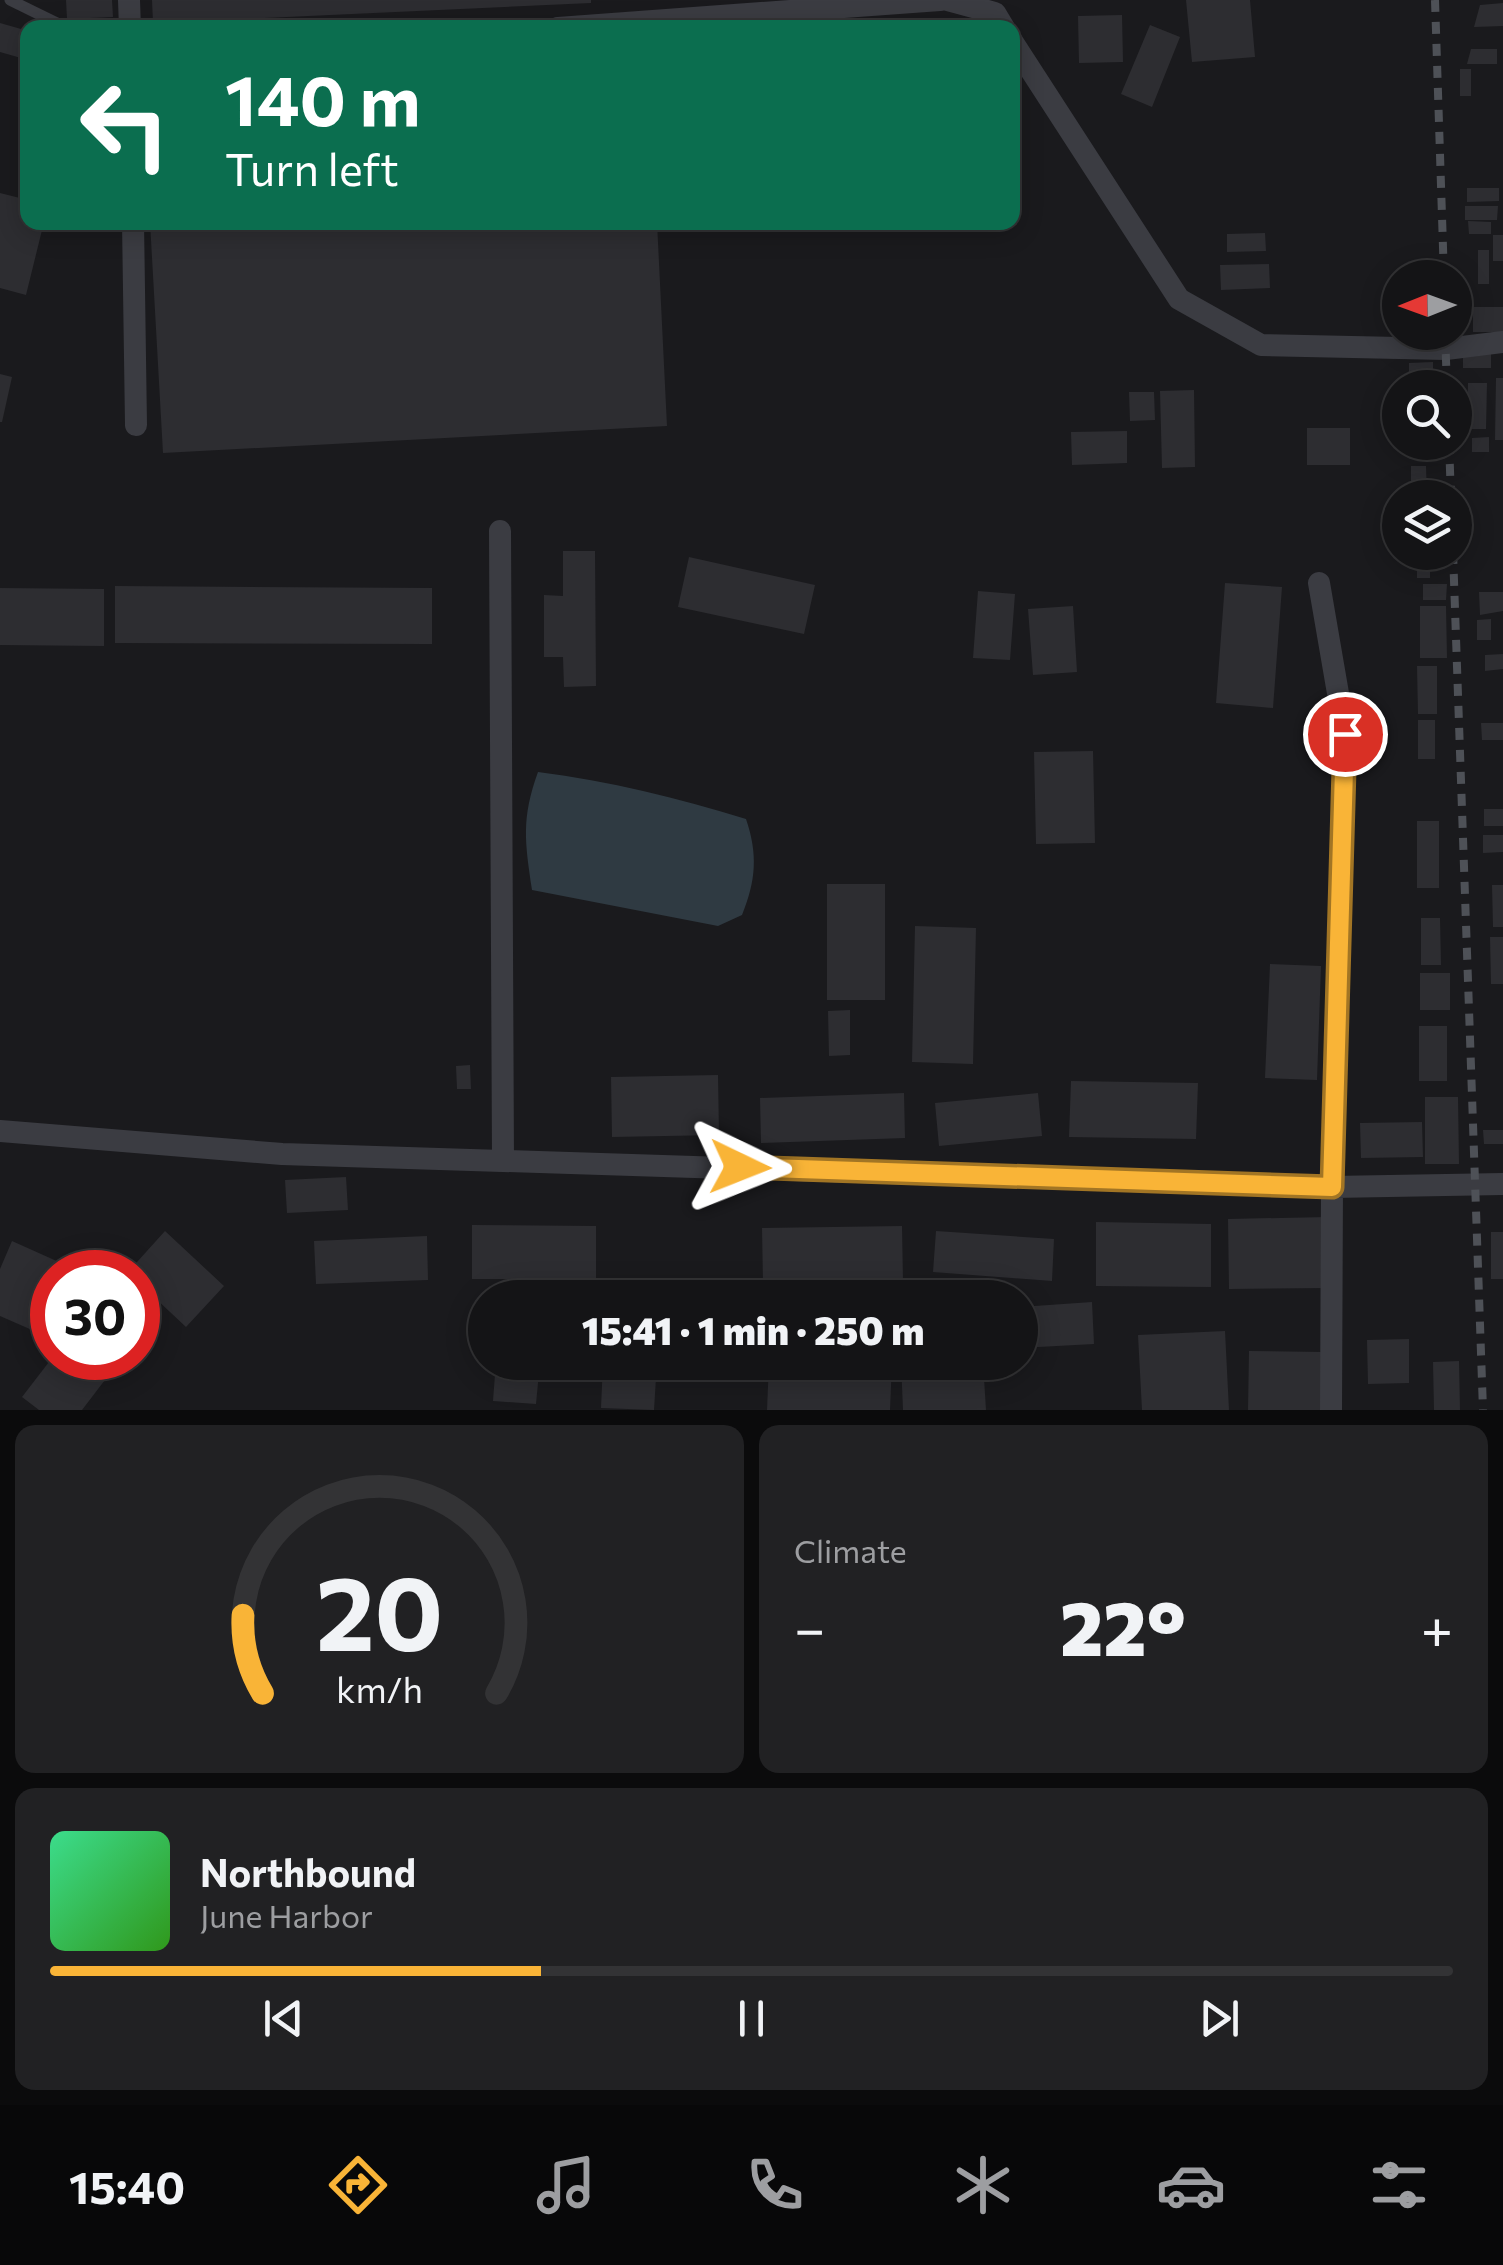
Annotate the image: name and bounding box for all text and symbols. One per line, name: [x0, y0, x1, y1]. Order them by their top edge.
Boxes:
text: 140 m: [225, 55, 421, 140]
icon: left: [60, 60, 190, 190]
text: Turn left: [225, 140, 399, 195]
north arrow: [1382, 260, 1472, 350]
map controls: [1382, 260, 1472, 570]
button: search: [1382, 370, 1472, 460]
button: layers: [1382, 480, 1472, 570]
pin: [1303, 692, 1388, 777]
icon: arrive: [1318, 707, 1373, 762]
position arrow: [688, 1115, 792, 1219]
speed limit sign: 30: [30, 1250, 160, 1380]
text: 15:41 · 1 min · 250 m: [582, 1306, 924, 1353]
text: Climate: [794, 1530, 907, 1570]
text: 20: [316, 1545, 443, 1672]
text: 22°: [1060, 1580, 1186, 1671]
text: −: [794, 1593, 825, 1660]
text: +: [1421, 1593, 1453, 1660]
text: km/h: [336, 1667, 423, 1710]
text: Northbound: [200, 1848, 416, 1895]
text: June Harbor: [200, 1895, 373, 1935]
icon: previous: [256, 1991, 311, 2046]
icon: pause: [724, 1991, 779, 2046]
icon: next: [1192, 1991, 1247, 2046]
icon: directions: [323, 2150, 393, 2220]
icon: music: [531, 2150, 601, 2220]
icon: phone: [740, 2150, 810, 2220]
icon: climate: [948, 2150, 1018, 2220]
icon: car: [1156, 2150, 1226, 2220]
icon: filters: [1364, 2150, 1434, 2220]
text: 15:40: [69, 2158, 185, 2213]

